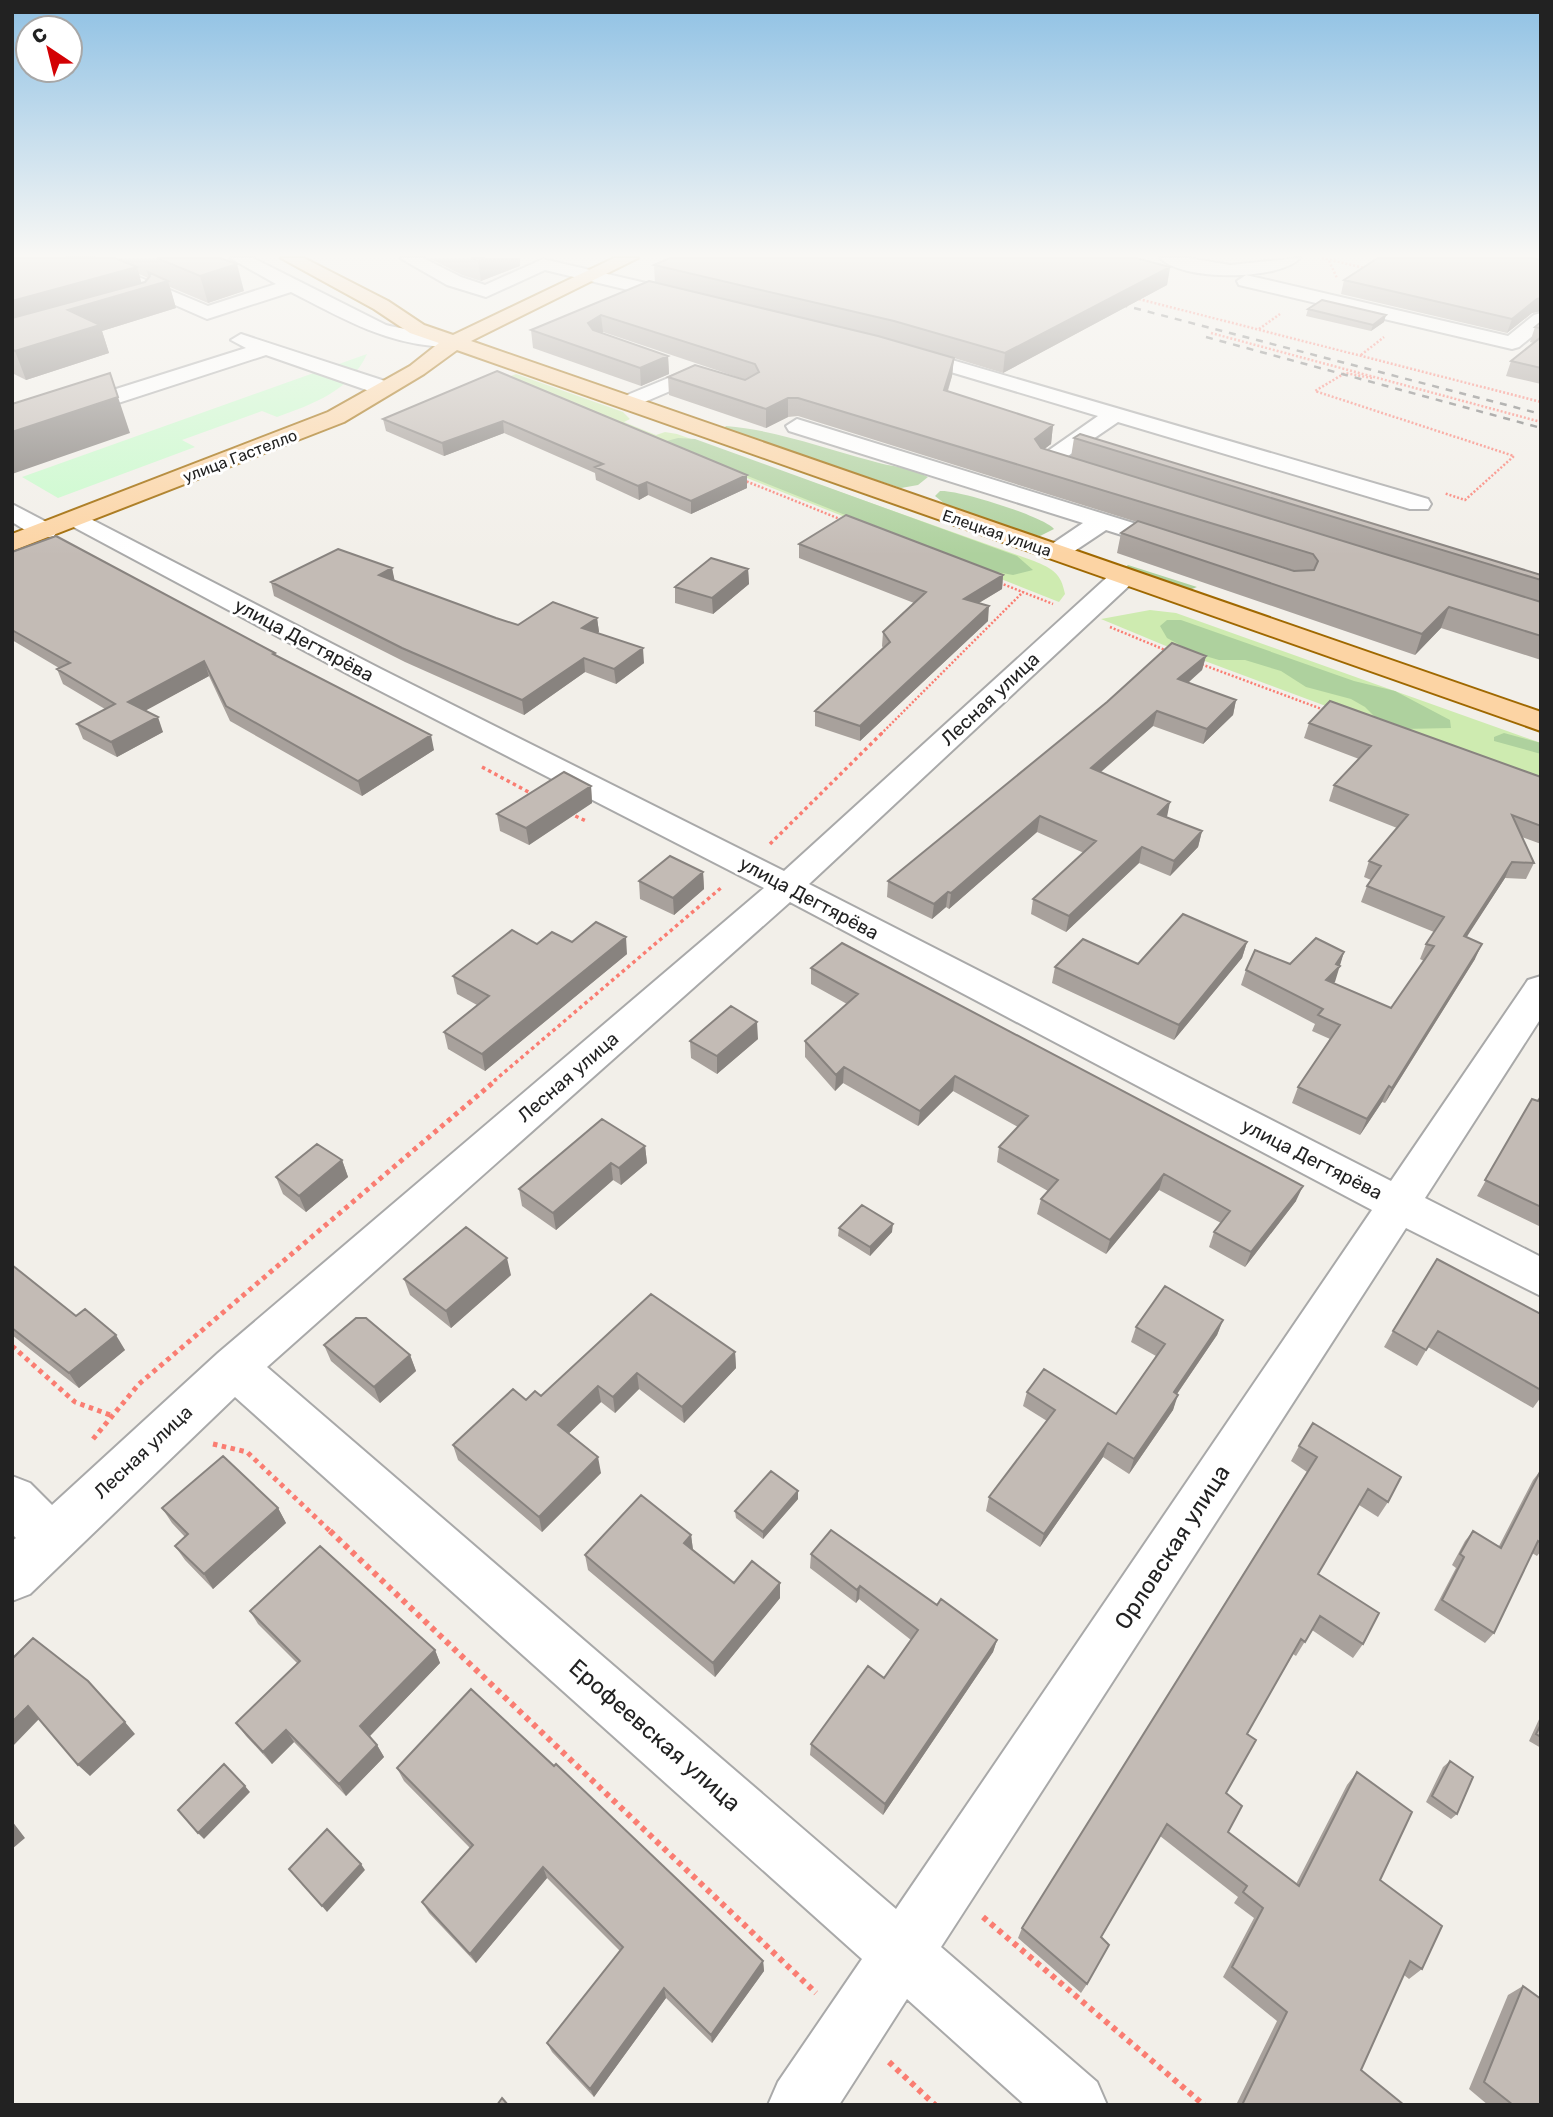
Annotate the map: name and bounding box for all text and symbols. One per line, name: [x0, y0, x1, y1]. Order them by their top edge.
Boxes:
north arrow: [14, 14, 84, 84]
text: С: [27, 22, 52, 49]
street label: улица Гастелло: [180, 425, 300, 487]
street label: Елецкая улица: [940, 505, 1054, 561]
street label: улица Дегтярёва: [230, 594, 378, 686]
street label: Лесная улица: [936, 648, 1044, 750]
street label: улица Дегтярёва: [735, 852, 883, 944]
street label: Лесная улица: [513, 1027, 623, 1127]
street label: улица Дегтярёва: [1238, 1114, 1386, 1204]
street label: Лесная улица: [89, 1401, 197, 1503]
street label: Орловская улица: [1108, 1459, 1236, 1635]
street label: Ерофеевская улица: [564, 1653, 746, 1817]

